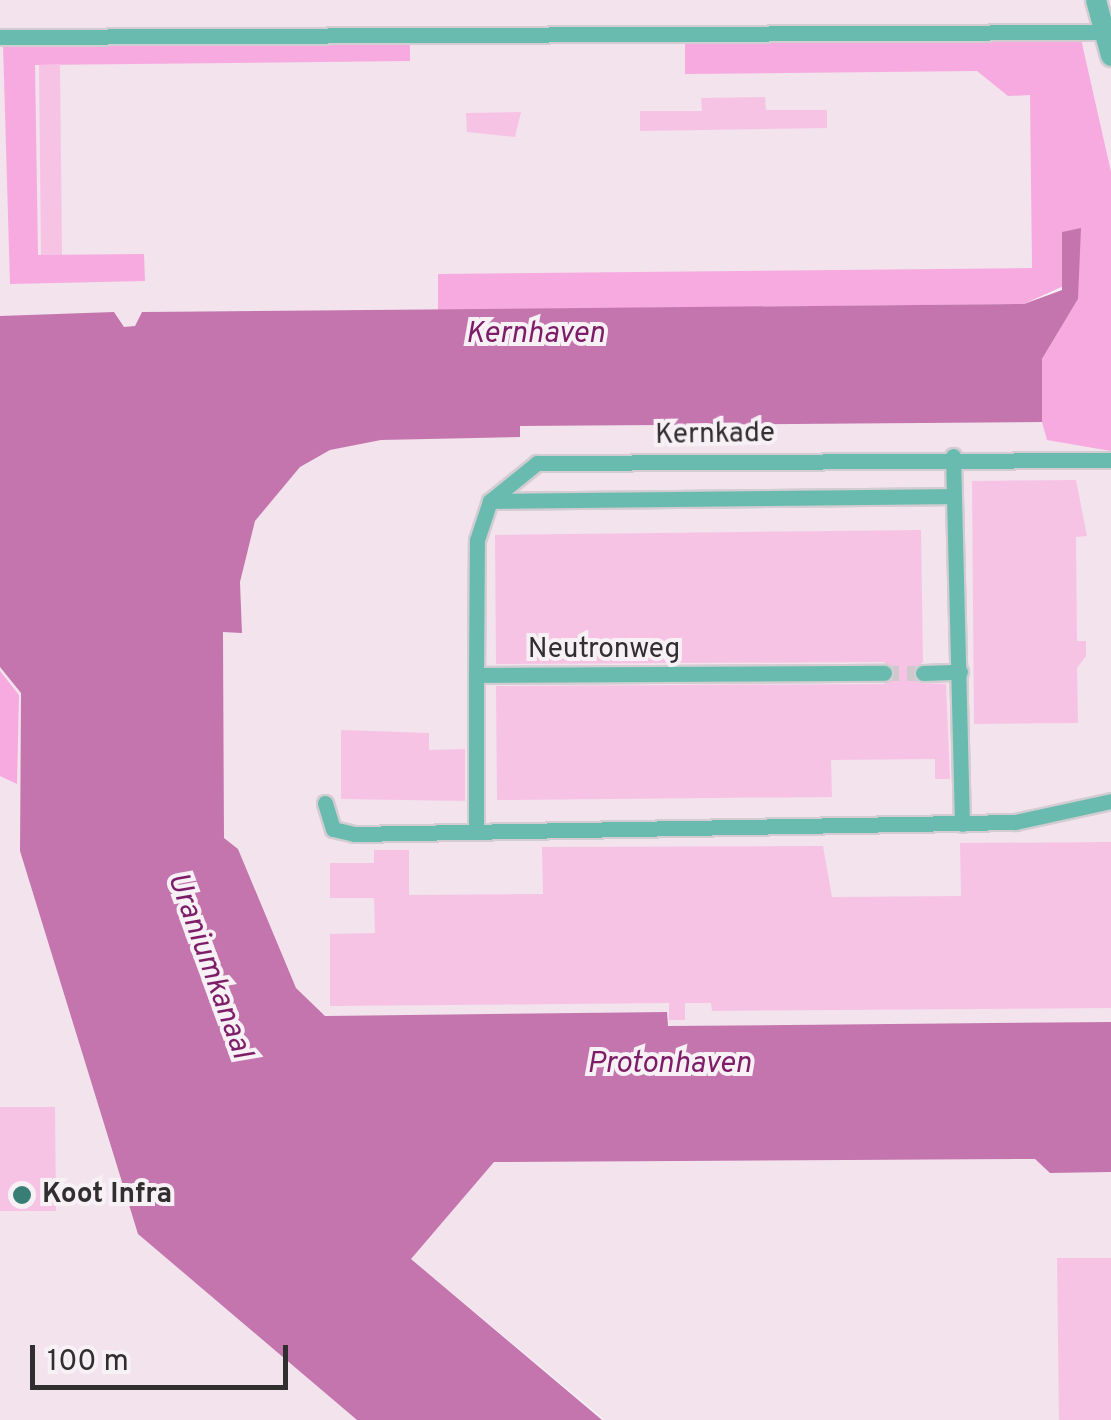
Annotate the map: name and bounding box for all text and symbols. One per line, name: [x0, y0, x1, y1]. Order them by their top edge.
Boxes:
water label: Kernhaven: [465, 317, 605, 353]
street label: Kernkade: [655, 417, 775, 453]
street label: Neutronweg: [528, 633, 680, 667]
water label: Uraniumkanaal: [158, 868, 258, 1064]
water label: Protonhaven: [587, 1047, 751, 1083]
place label: Koot Infra: [42, 1178, 172, 1212]
marker: Koot Infra: [11, 1184, 33, 1206]
scale bar: [35, 1325, 292, 1387]
text: 100 m: [47, 1344, 129, 1381]

